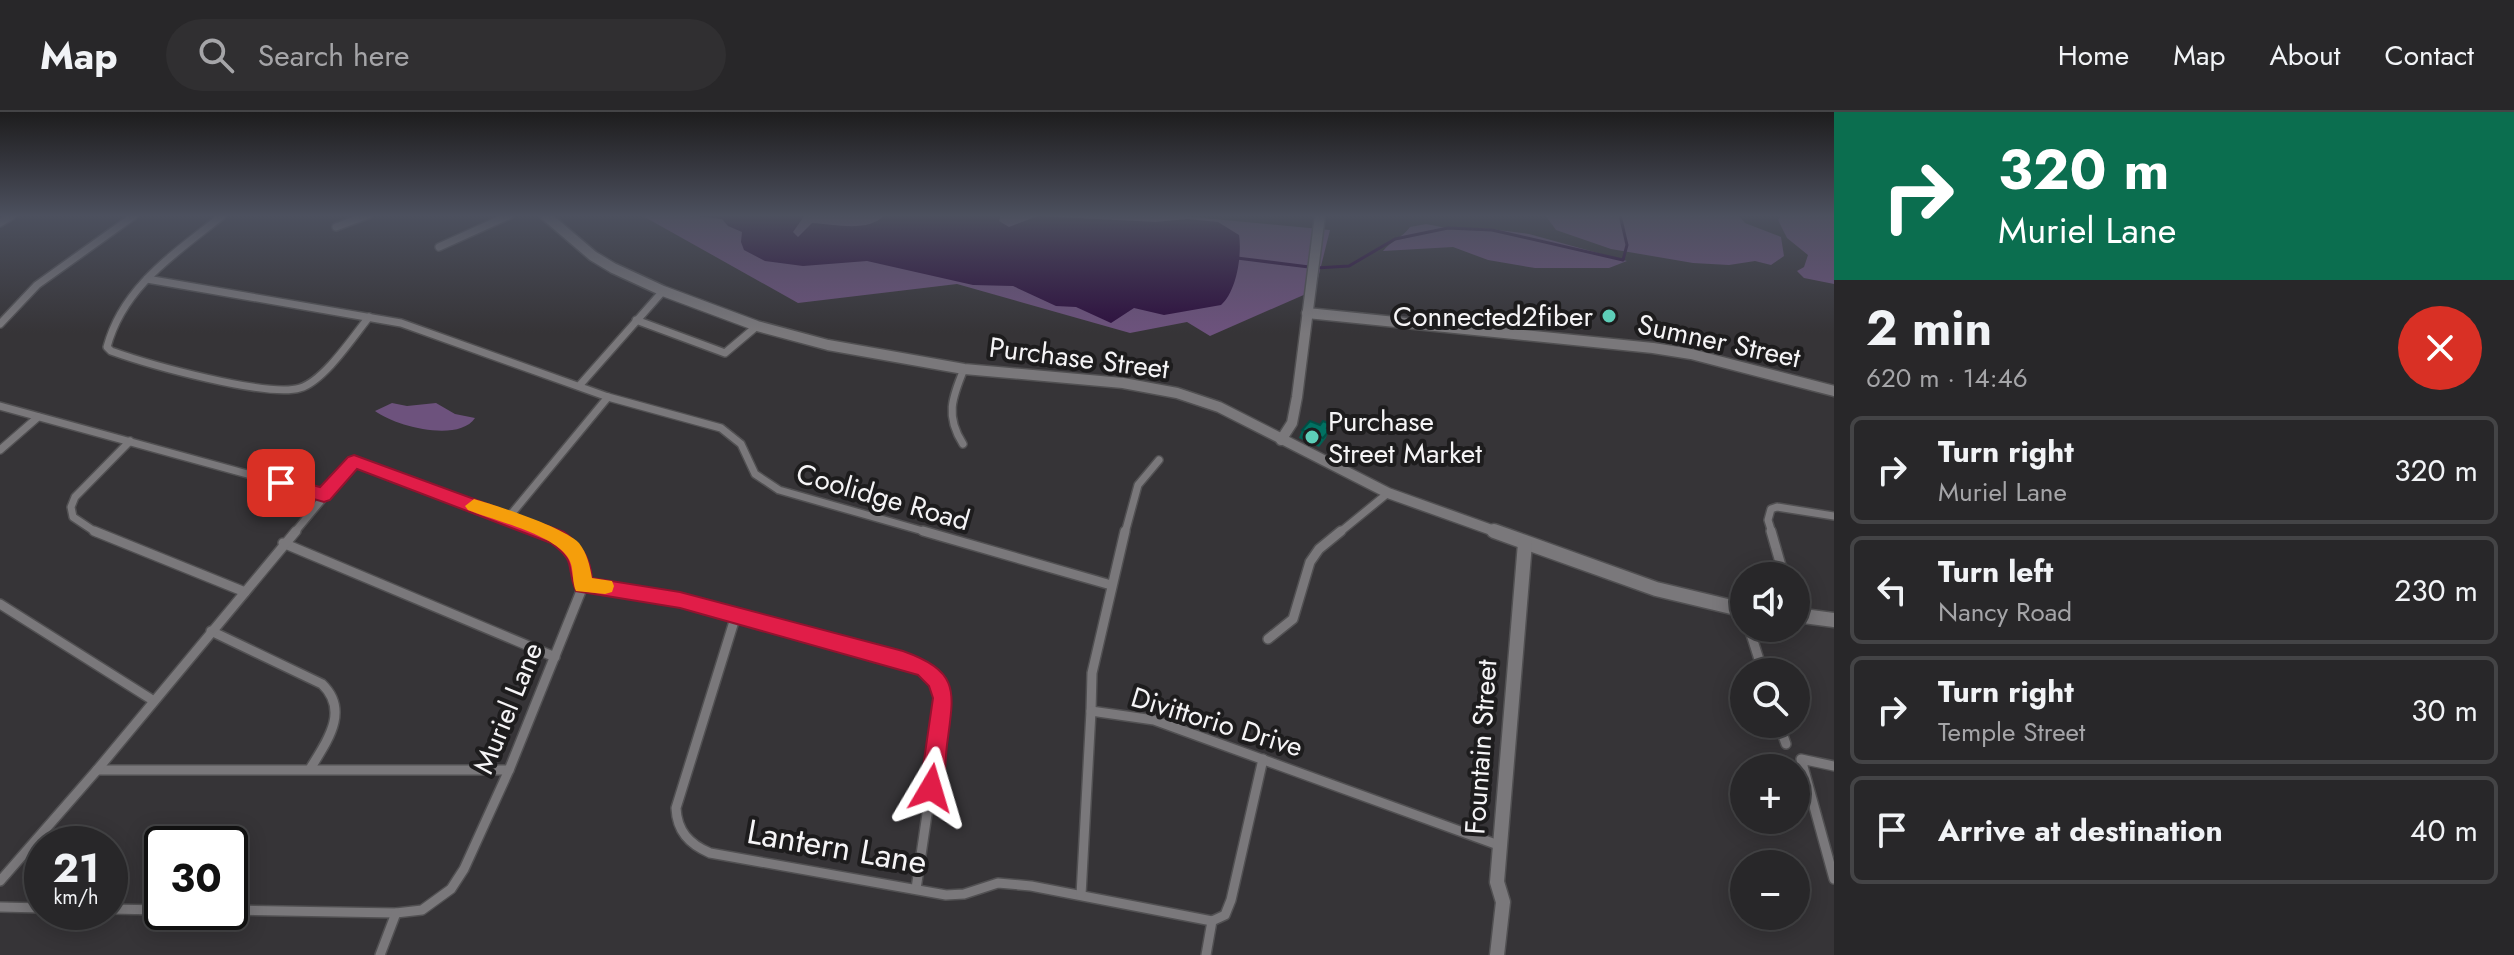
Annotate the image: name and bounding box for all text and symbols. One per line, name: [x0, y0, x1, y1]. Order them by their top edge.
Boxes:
search box: [166, 19, 726, 91]
text: Map: [40, 28, 118, 83]
icon: search: [194, 33, 238, 77]
text: Search here: [258, 34, 410, 77]
text: Home: [2058, 35, 2129, 76]
text: Map: [2173, 35, 2225, 76]
text: About: [2269, 35, 2341, 76]
text: Contact: [2385, 35, 2474, 76]
text: 320 m: [1998, 129, 2169, 210]
icon: right: [1866, 144, 1970, 248]
text: Muriel Lane: [1998, 204, 2176, 256]
text: 2 min: [1866, 294, 1992, 363]
place label: Connected2fiber: [1393, 296, 1593, 337]
street label: Sumner Street: [1634, 304, 1805, 378]
button: close: [2398, 306, 2482, 390]
marker: Connected2fiber: [1600, 307, 1618, 325]
street label: Purchase Street: [987, 327, 1172, 389]
text: 620 m · 14:46: [1866, 359, 2028, 397]
place label: Purchase Street Market: [1328, 401, 1482, 474]
marker: Purchase Street Market: [1303, 428, 1321, 446]
text: Turn right: [1938, 430, 2074, 473]
icon: right: [1870, 448, 1914, 492]
pin: [247, 449, 315, 517]
text: 320 m: [2394, 449, 2478, 492]
street label: Coolidge Road: [791, 453, 975, 541]
icon: arrive: [259, 461, 303, 505]
text: Muriel Lane: [1938, 473, 2067, 511]
text: Turn left: [1938, 550, 2053, 593]
map controls: [1730, 562, 1810, 930]
button: sound: [1730, 562, 1810, 642]
icon: left: [1870, 568, 1914, 612]
text: 230 m: [2394, 569, 2478, 612]
text: Nancy Road: [1938, 593, 2072, 631]
street label: Muriel Lane: [463, 636, 553, 780]
street label: Fountain Street: [1454, 658, 1508, 836]
button: search: [1730, 658, 1810, 738]
text: Turn right: [1938, 670, 2074, 713]
street label: Divittorio Drive: [1126, 676, 1308, 768]
icon: right: [1870, 688, 1914, 732]
text: 30 m: [2411, 689, 2478, 732]
text: Temple Street: [1938, 713, 2085, 751]
position arrow: [889, 746, 973, 830]
button: +: [1730, 754, 1810, 834]
street label: Lantern Lane: [743, 807, 931, 887]
icon: arrive: [1870, 808, 1914, 852]
text: Arrive at destination: [1938, 809, 2223, 852]
text: 40 m: [2410, 809, 2478, 852]
speed limit sign: 30: [144, 826, 248, 930]
text: 21: [53, 839, 99, 897]
button: −: [1730, 850, 1810, 930]
text: km/h: [53, 883, 99, 912]

